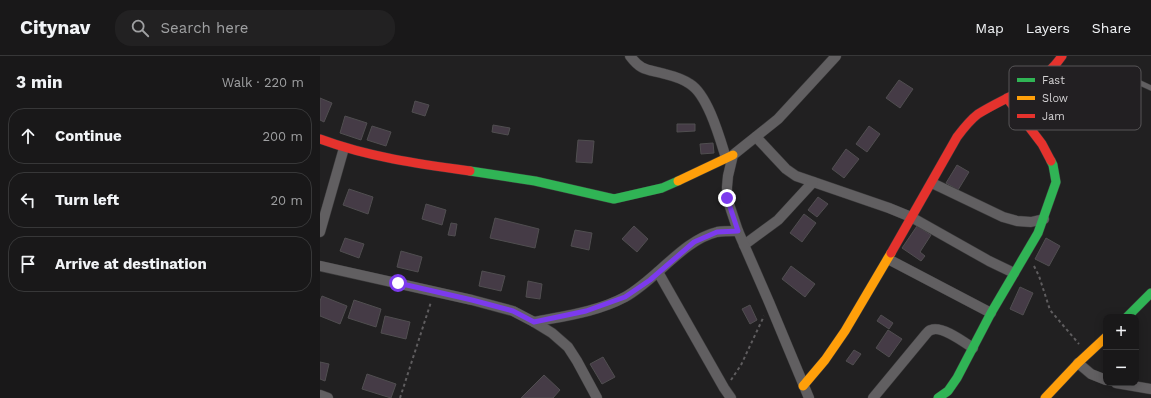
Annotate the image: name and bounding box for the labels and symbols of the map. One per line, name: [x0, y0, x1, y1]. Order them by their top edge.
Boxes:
legend: [1009, 66, 1141, 130]
text: Fast: [1042, 74, 1065, 87]
text: Slow: [1042, 92, 1068, 105]
text: Jam: [1042, 110, 1065, 123]
route end: [718, 189, 736, 207]
route start: [389, 274, 407, 292]

